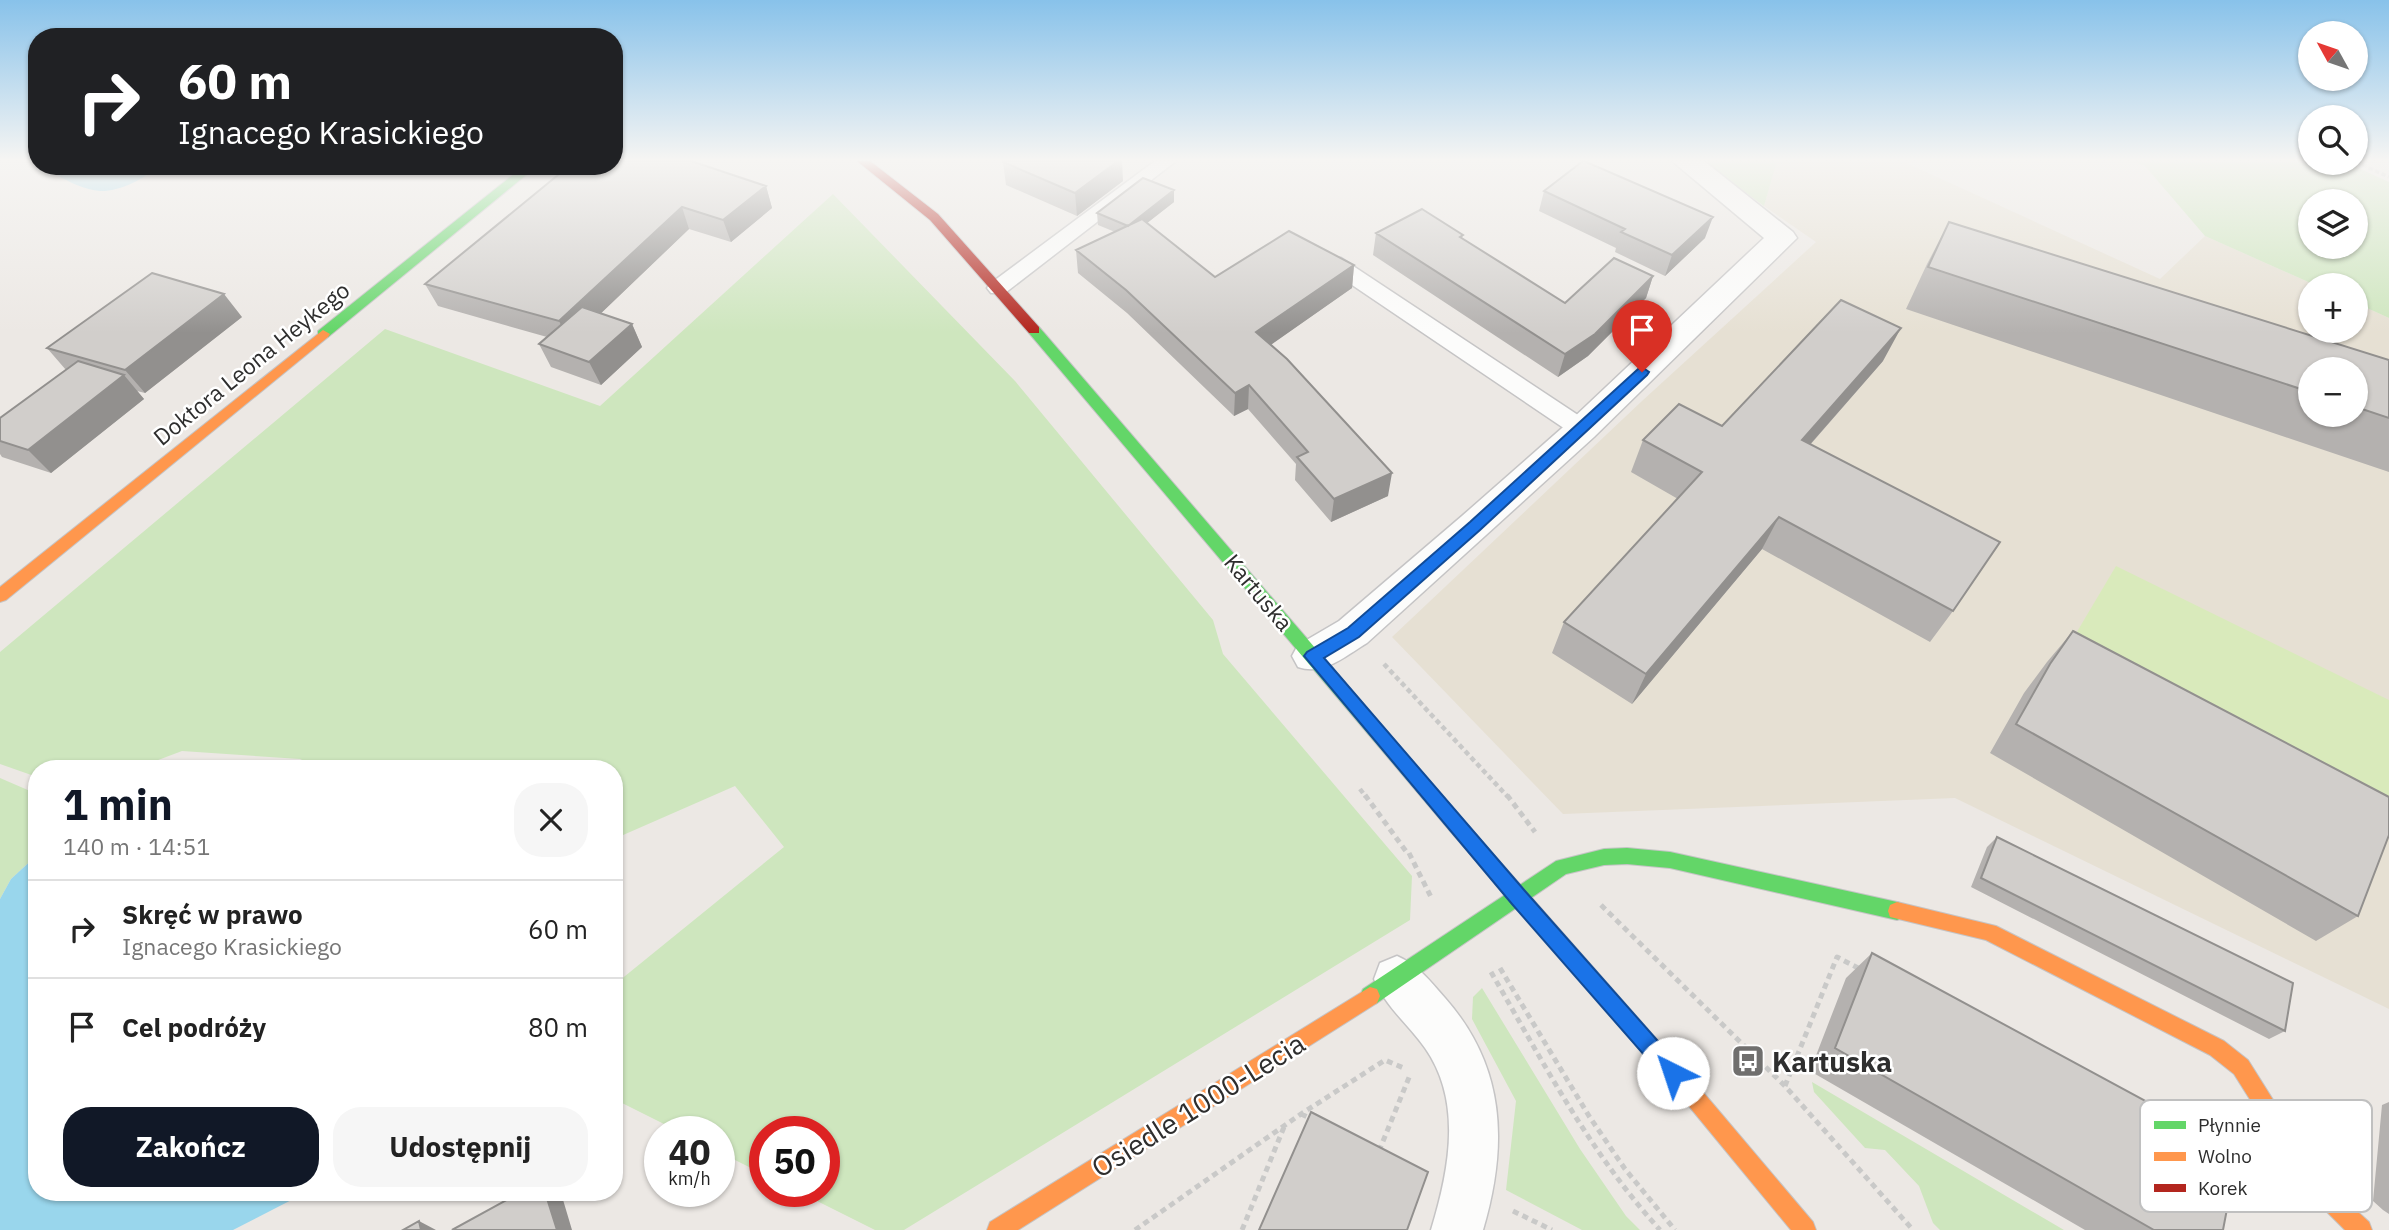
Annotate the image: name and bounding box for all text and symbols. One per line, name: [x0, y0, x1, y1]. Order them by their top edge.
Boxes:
north arrow: [2298, 21, 2368, 91]
map controls: [2298, 21, 2368, 427]
text: 60 m: [178, 49, 292, 112]
icon: right: [63, 56, 154, 147]
button: search: [2298, 105, 2368, 175]
text: Ignacego Krasickiego: [178, 111, 484, 153]
button: layers: [2298, 189, 2368, 259]
button: +: [2298, 273, 2368, 343]
street label: Doktora Leona Heykego: [147, 275, 355, 451]
pin: [1612, 300, 1672, 372]
icon: arrive: [1623, 311, 1661, 349]
button: −: [2298, 357, 2368, 427]
street label: Kartuska: [1218, 547, 1300, 637]
text: 1 min: [63, 777, 173, 832]
button: close: [514, 783, 588, 857]
text: 140 m · 14:51: [63, 831, 210, 861]
text: Skręć w prawo: [122, 897, 303, 931]
icon: right: [63, 910, 101, 948]
text: 60 m: [528, 912, 588, 946]
text: Ignacego Krasickiego: [122, 931, 342, 961]
icon: arrive: [63, 1008, 101, 1046]
text: Cel podróży: [122, 1010, 266, 1044]
text: 80 m: [528, 1010, 588, 1044]
street label: Osiedle 1000-Lecia: [1084, 1024, 1312, 1186]
position arrow: [1636, 1036, 1710, 1110]
bus stop icon: Kartuska: [1729, 1042, 1767, 1080]
place label: Kartuska: [1772, 1043, 1892, 1080]
legend: [2140, 1100, 2372, 1212]
button: Zakończ: [63, 1107, 319, 1187]
button: Udostępnij: [333, 1107, 588, 1187]
text: Płynnie: [2198, 1113, 2261, 1137]
speed limit sign: 50: [749, 1116, 840, 1207]
text: 40: [668, 1129, 711, 1175]
text: Wolno: [2198, 1144, 2252, 1168]
text: km/h: [668, 1167, 711, 1190]
text: Korek: [2198, 1176, 2248, 1200]

